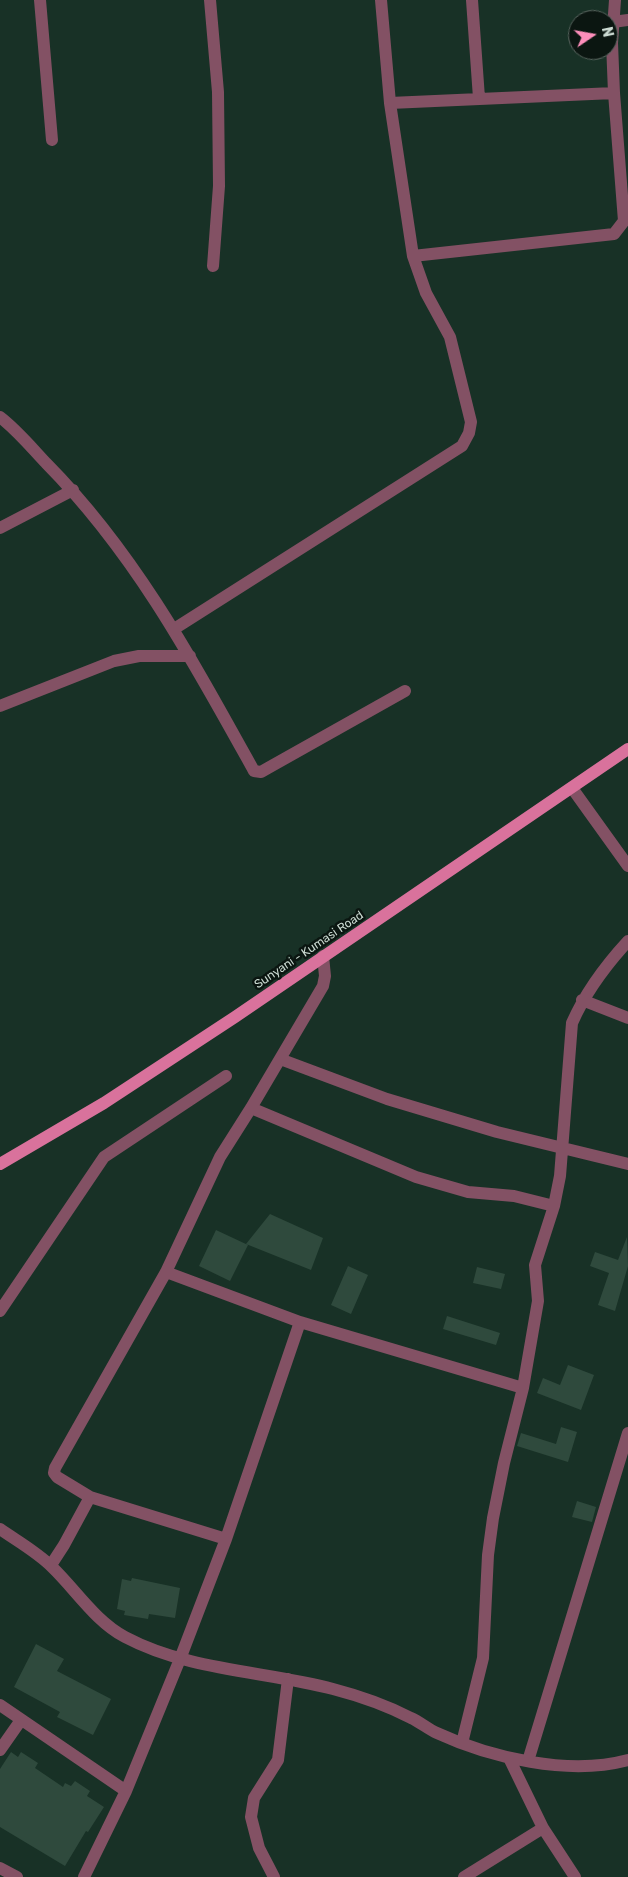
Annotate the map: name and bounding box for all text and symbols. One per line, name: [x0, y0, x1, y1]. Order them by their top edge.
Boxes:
north arrow: [568, 10, 618, 60]
text: N: [598, 25, 617, 39]
street label: Sunyani - Kumasi Road: [252, 908, 366, 992]

